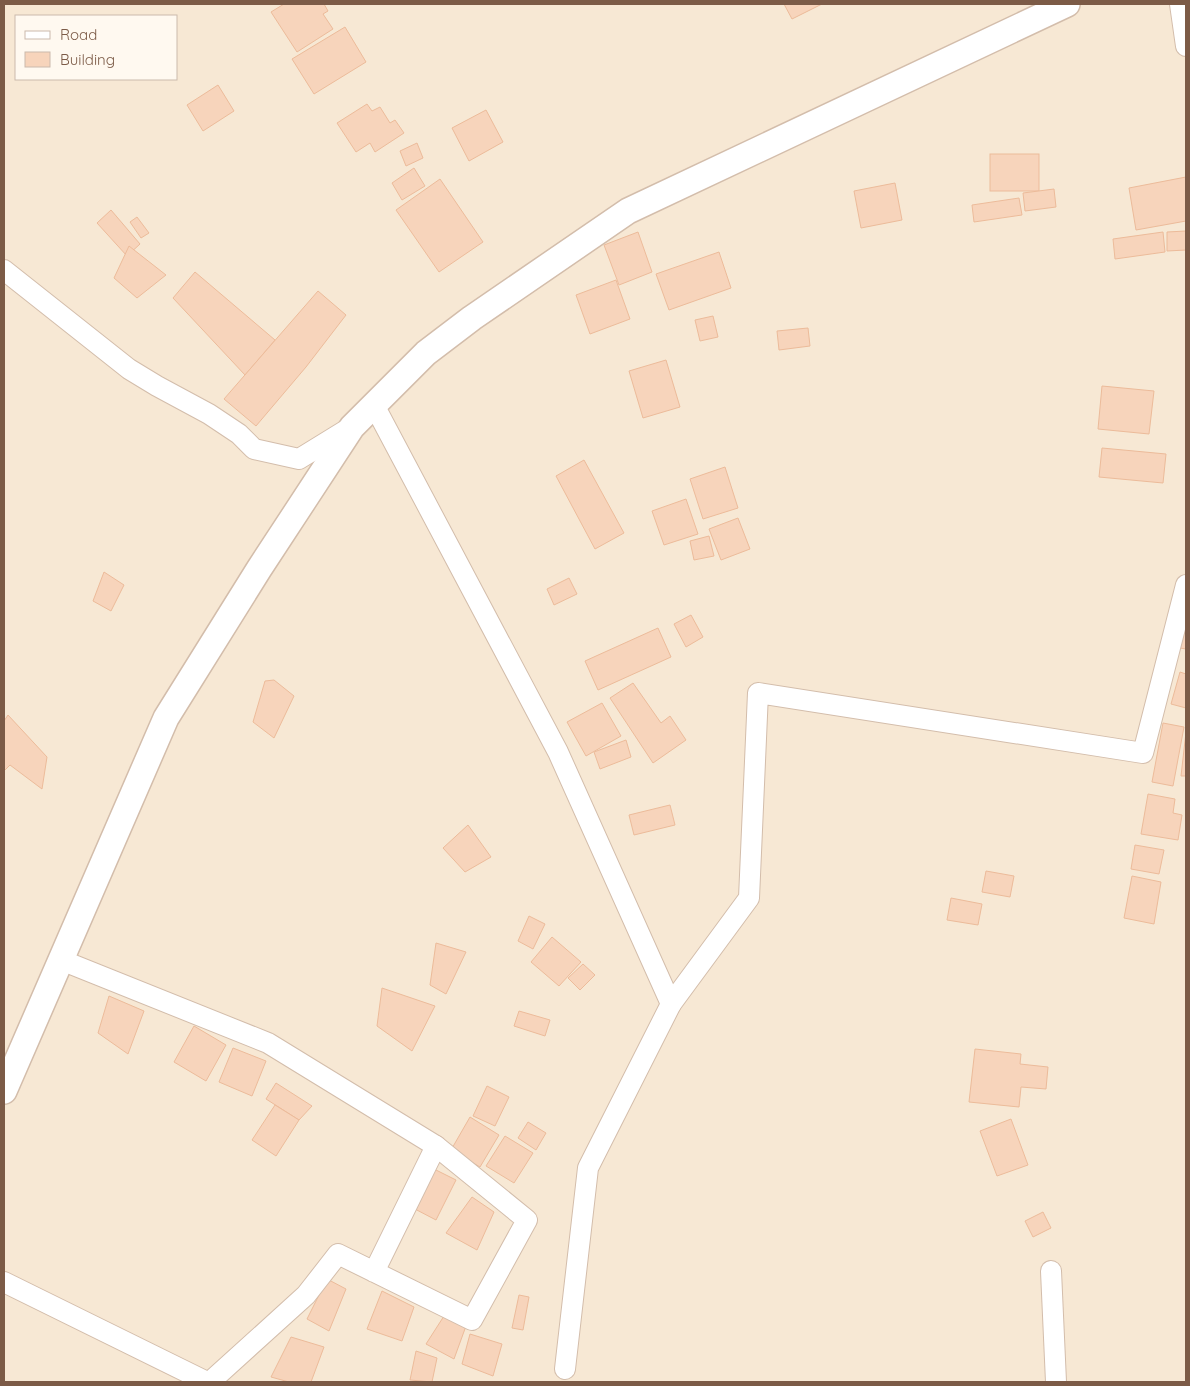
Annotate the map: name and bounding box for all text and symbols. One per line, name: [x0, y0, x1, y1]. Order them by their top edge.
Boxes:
legend: [15, 15, 178, 80]
text: Road: [60, 25, 97, 44]
text: Building: [60, 50, 115, 69]

